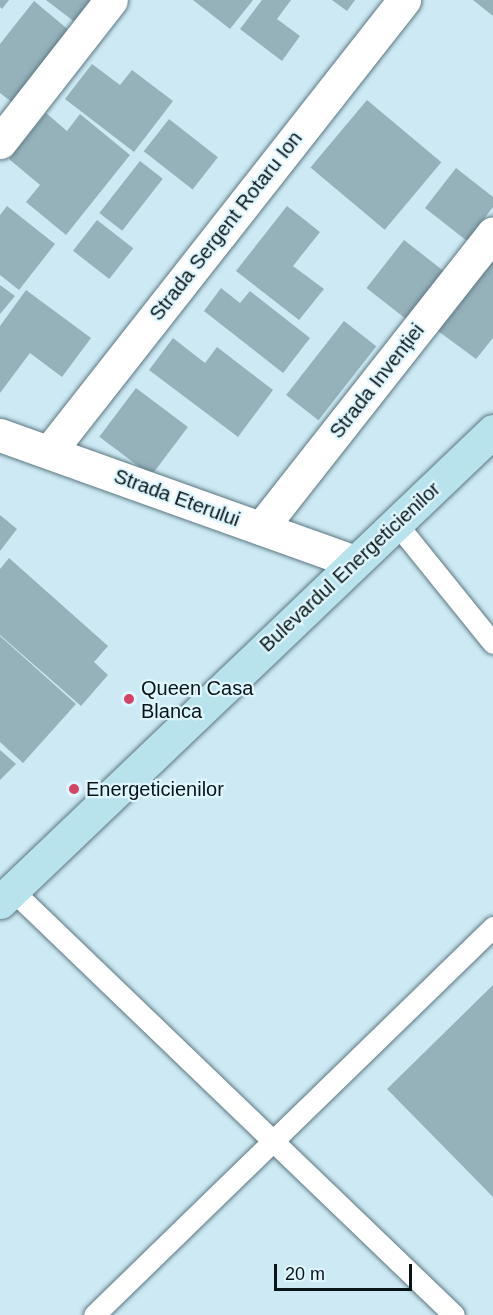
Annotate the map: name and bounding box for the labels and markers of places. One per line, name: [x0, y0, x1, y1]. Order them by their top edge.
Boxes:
place label: Queen Casa Blanca: [141, 676, 253, 723]
marker: Queen Casa Blanca: [122, 692, 136, 706]
place label: Energeticienilor: [86, 777, 224, 801]
marker: Energeticienilor: [67, 782, 81, 796]

